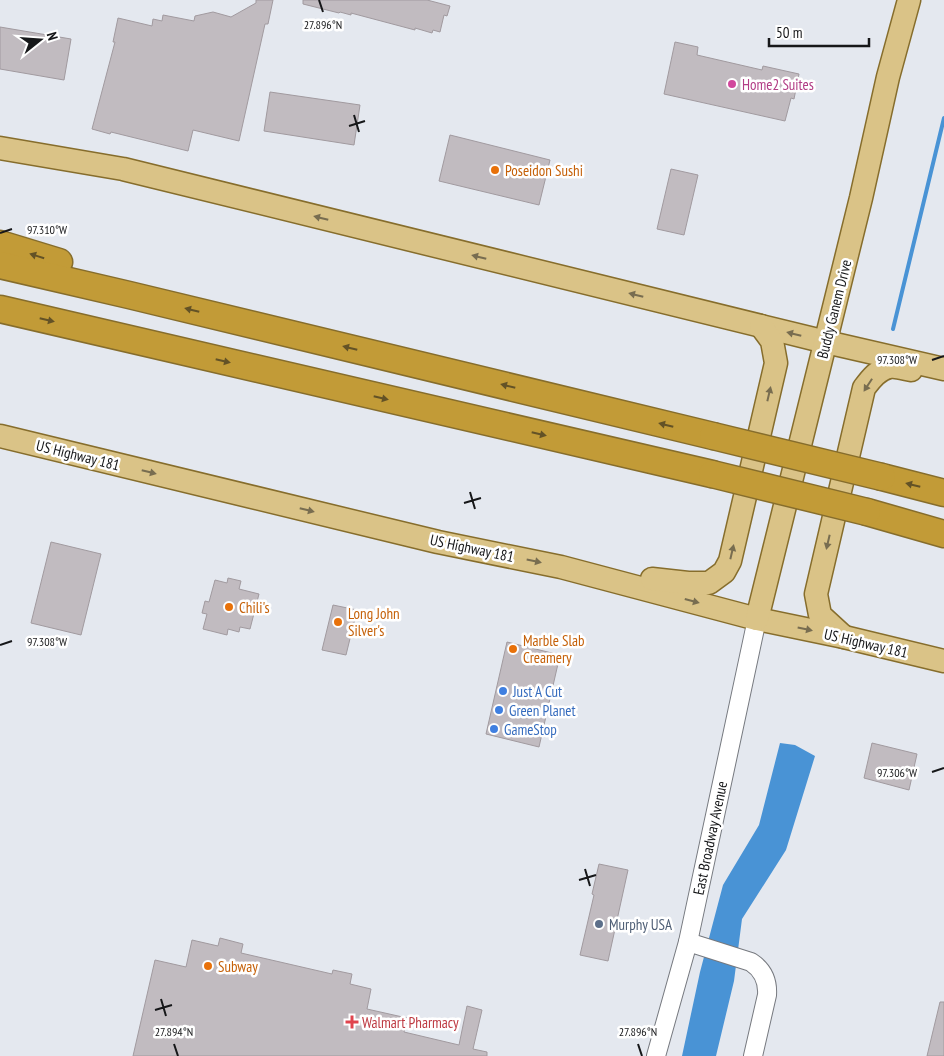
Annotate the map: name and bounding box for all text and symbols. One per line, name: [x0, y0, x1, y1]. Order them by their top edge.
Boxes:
north arrow: [15, 15, 65, 65]
scale bar: [769, 15, 869, 47]
text: 27.896°N: [304, 17, 342, 32]
text: 50 m: [776, 23, 802, 42]
text: N: [43, 30, 62, 42]
place label: Home2 Suites: [742, 75, 814, 94]
marker: Home2 Suites: [726, 78, 738, 90]
place label: Poseidon Sushi: [505, 161, 583, 180]
marker: Poseidon Sushi: [489, 164, 501, 176]
one-way arrow: [313, 214, 328, 222]
text: 97.310°W: [27, 222, 67, 237]
one-way arrow: [29, 251, 44, 259]
one-way arrow: [471, 253, 486, 261]
street label: Buddy Ganem Drive: [813, 258, 855, 360]
one-way arrow: [629, 291, 644, 299]
one-way arrow: [185, 306, 200, 314]
one-way arrow: [40, 316, 55, 324]
one-way arrow: [787, 330, 802, 338]
one-way arrow: [343, 344, 358, 352]
text: 97.308°W: [877, 352, 917, 367]
one-way arrow: [215, 357, 230, 365]
one-way arrow: [863, 378, 872, 392]
one-way arrow: [501, 382, 516, 390]
one-way arrow: [765, 386, 773, 401]
one-way arrow: [374, 394, 389, 402]
one-way arrow: [658, 421, 673, 429]
one-way arrow: [532, 430, 547, 438]
street label: US Highway 181: [34, 435, 122, 475]
one-way arrow: [142, 468, 157, 476]
one-way arrow: [906, 481, 921, 489]
one-way arrow: [300, 506, 315, 514]
street label: US Highway 181: [428, 530, 516, 566]
one-way arrow: [824, 534, 832, 549]
one-way arrow: [728, 544, 736, 559]
one-way arrow: [527, 558, 543, 566]
place label: Chili's: [239, 598, 269, 617]
one-way arrow: [684, 598, 699, 606]
marker: Chili's: [223, 601, 235, 613]
place label: Long John Silver's: [348, 604, 400, 640]
marker: Long John Silver's: [332, 616, 344, 628]
street label: US Highway 181: [822, 624, 910, 662]
one-way arrow: [797, 625, 813, 633]
place label: Marble Slab Creamery: [523, 631, 584, 667]
text: 97.308°W: [27, 634, 67, 649]
marker: Marble Slab Creamery: [507, 643, 519, 655]
place label: Just A Cut: [512, 682, 562, 701]
marker: Just A Cut: [497, 685, 509, 697]
place label: Green Planet: [509, 701, 576, 720]
marker: Green Planet: [493, 704, 505, 716]
place label: GameStop: [504, 720, 557, 739]
marker: GameStop: [488, 723, 500, 735]
text: 97.306°W: [877, 765, 917, 780]
street label: East Broadway Avenue: [689, 779, 731, 897]
place label: Murphy USA: [609, 915, 673, 934]
marker: Murphy USA: [593, 918, 605, 930]
place label: Subway: [218, 957, 258, 976]
marker: Subway: [202, 960, 214, 972]
place label: Walmart Pharmacy: [362, 1013, 459, 1032]
marker: Walmart Pharmacy: [346, 1016, 358, 1028]
text: 27.894°N: [155, 1024, 193, 1039]
text: 27.896°N: [619, 1024, 657, 1039]

